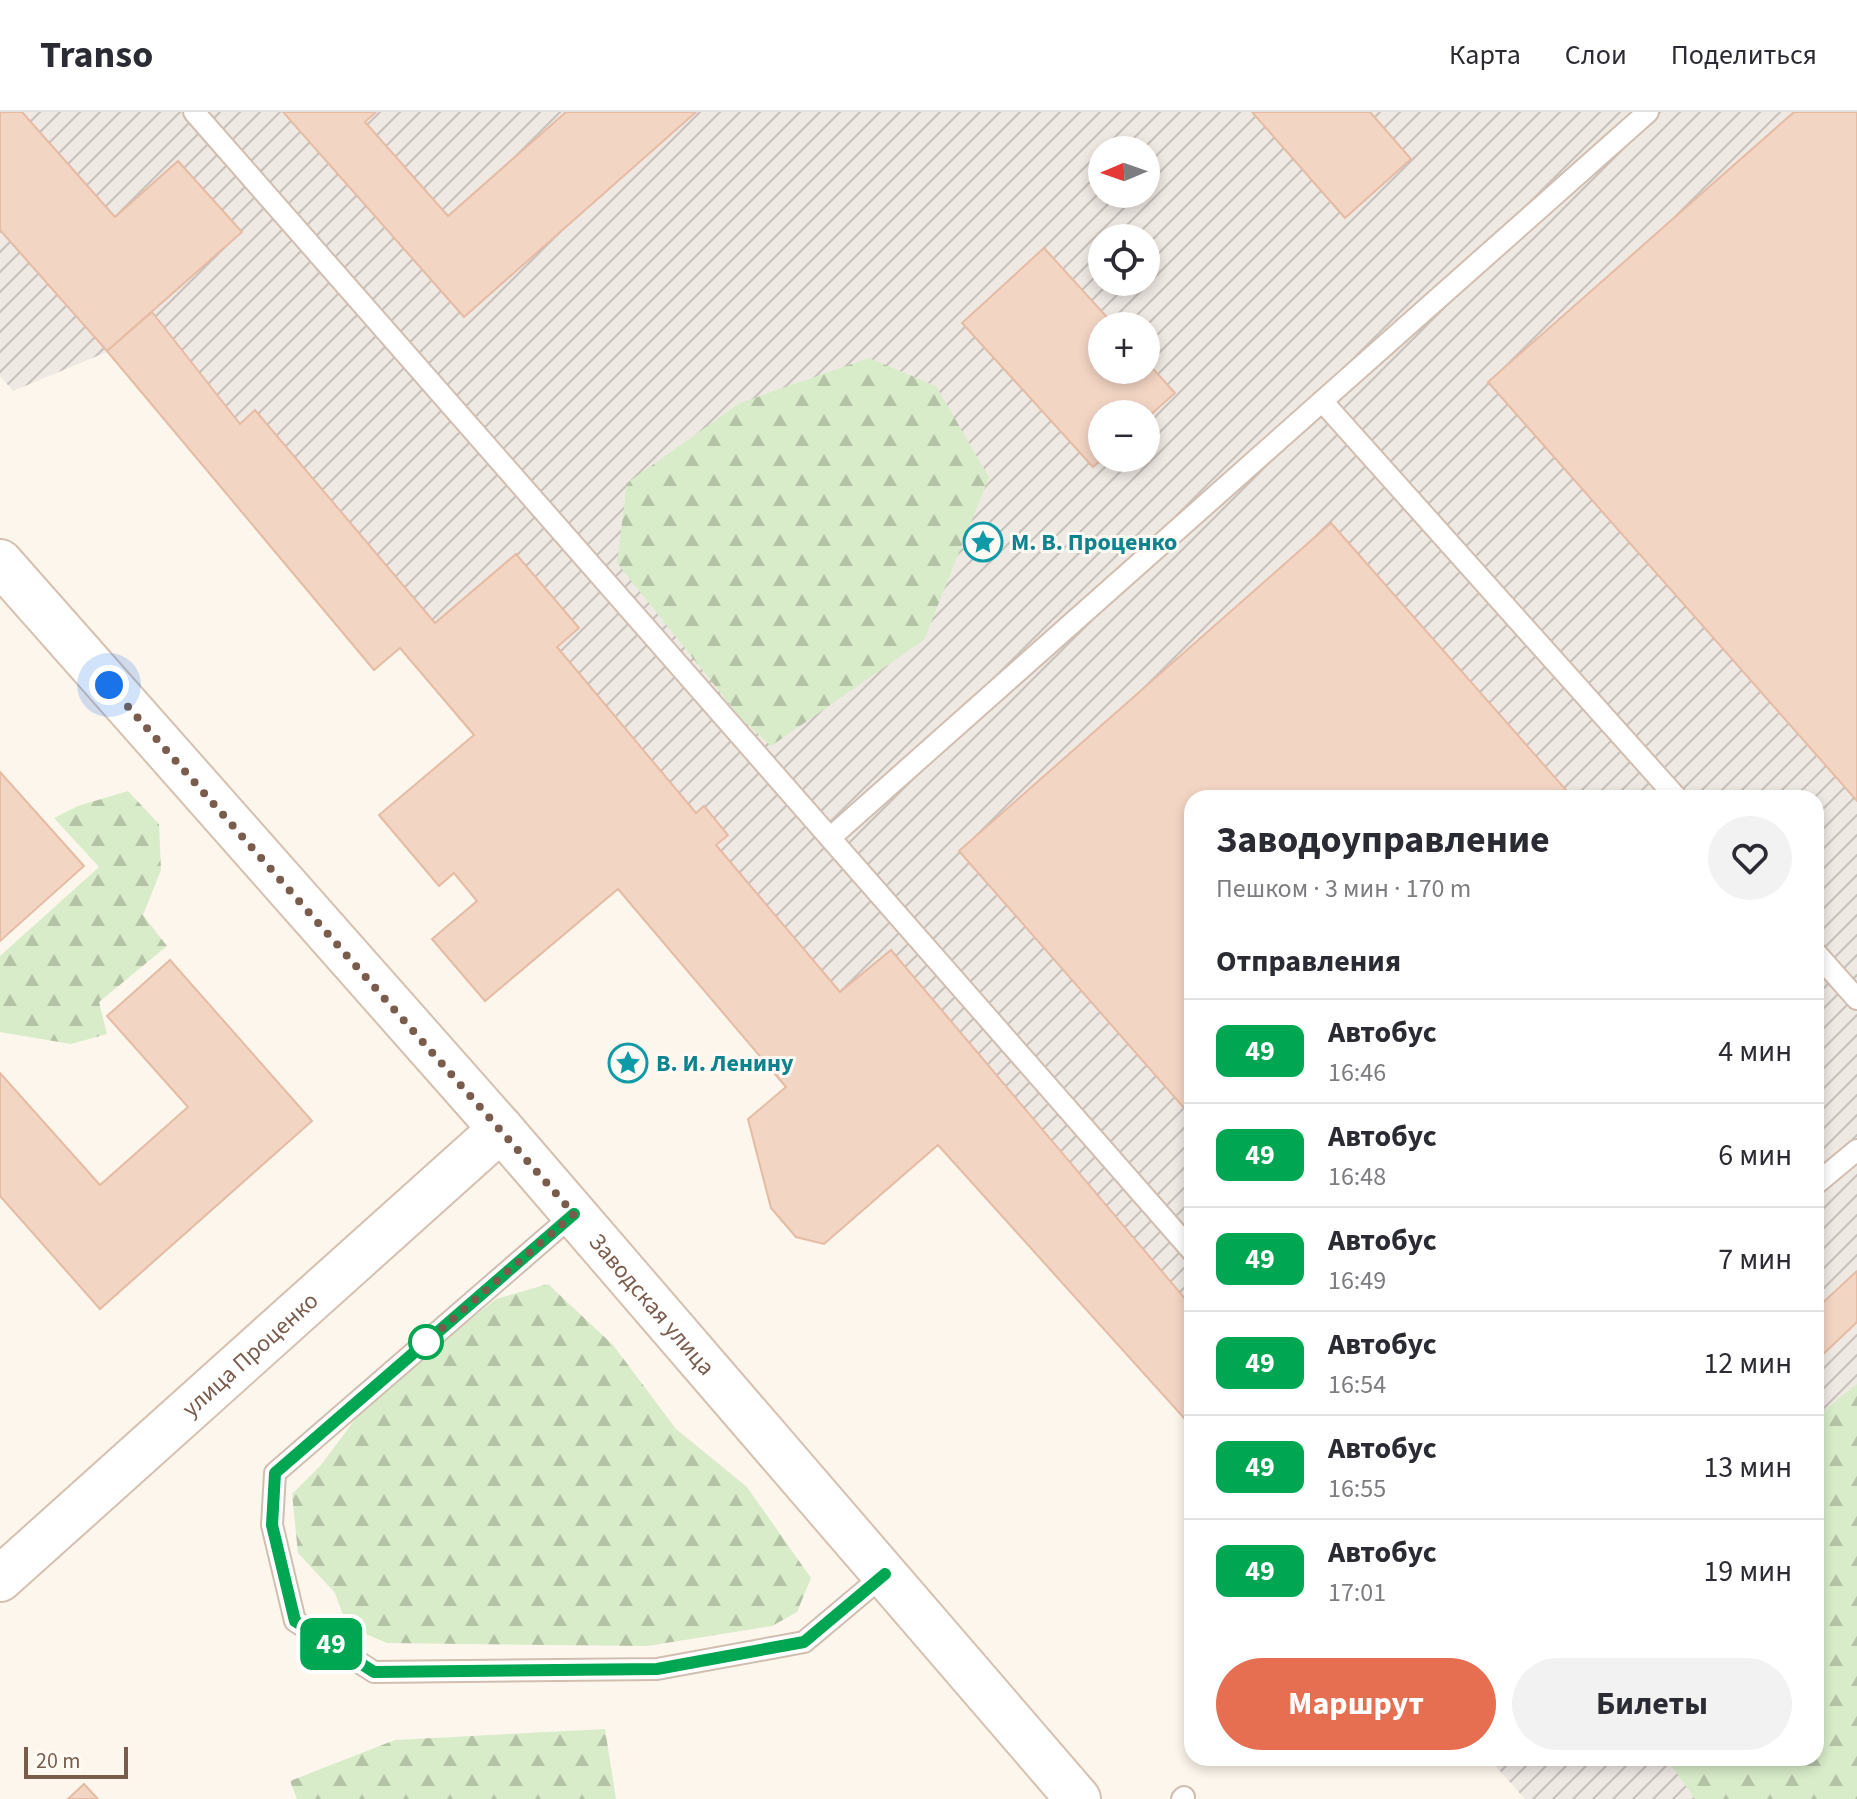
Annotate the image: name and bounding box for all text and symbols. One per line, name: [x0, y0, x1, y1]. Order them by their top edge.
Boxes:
text: Transo: [40, 28, 153, 82]
text: Карта: [1449, 35, 1521, 75]
text: Слои: [1565, 35, 1627, 75]
text: Поделиться: [1671, 35, 1817, 75]
north arrow: [1088, 136, 1160, 208]
map controls: [1088, 136, 1160, 472]
button: locate: [1088, 224, 1160, 296]
button: +: [1088, 312, 1160, 384]
button: −: [1088, 400, 1160, 472]
place icon: М. В. Проценко: [962, 521, 1004, 563]
place label: М. В. Проценко: [1011, 525, 1177, 560]
your location: [89, 665, 129, 705]
text: Заводоуправление: [1216, 813, 1550, 867]
button: heart: [1708, 816, 1792, 900]
text: Пешком · 3 мин · 170 m: [1216, 870, 1471, 907]
text: Отправления: [1216, 940, 1401, 983]
text: Автобус: [1328, 1011, 1437, 1054]
text: 4 мин: [1718, 1030, 1792, 1073]
text: 49: [1245, 1031, 1275, 1071]
place icon: В. И. Ленину: [607, 1042, 649, 1084]
place label: В. И. Ленину: [656, 1046, 794, 1081]
text: 16:46: [1328, 1054, 1386, 1091]
text: Автобус: [1328, 1115, 1437, 1158]
text: 6 мин: [1718, 1134, 1792, 1177]
text: 49: [1245, 1135, 1275, 1175]
text: 16:48: [1328, 1158, 1386, 1195]
text: Автобус: [1328, 1219, 1437, 1262]
street label: Заводская улица: [580, 1226, 723, 1384]
text: 7 мин: [1718, 1238, 1792, 1281]
text: 49: [1245, 1239, 1275, 1279]
text: 16:49: [1328, 1262, 1386, 1299]
street label: улица Проценко: [174, 1284, 326, 1426]
text: Автобус: [1328, 1323, 1437, 1366]
unlabelled marker: [409, 1325, 443, 1359]
text: 12 мин: [1703, 1342, 1792, 1385]
text: 49: [1245, 1343, 1275, 1383]
text: 16:54: [1328, 1366, 1386, 1403]
text: Автобус: [1328, 1427, 1437, 1470]
text: 13 мин: [1703, 1446, 1792, 1489]
text: 49: [1245, 1447, 1275, 1487]
text: 16:55: [1328, 1470, 1386, 1507]
text: Автобус: [1328, 1531, 1437, 1574]
text: 19 мин: [1703, 1550, 1792, 1593]
text: 49: [1245, 1551, 1275, 1591]
text: 17:01: [1328, 1574, 1386, 1611]
line badge: 49: [295, 1618, 367, 1670]
text: 49: [316, 1624, 346, 1664]
button: Маршрут: [1216, 1658, 1496, 1750]
button: Билеты: [1512, 1658, 1792, 1750]
scale bar: [24, 1743, 128, 1779]
text: 20 m: [36, 1745, 81, 1777]

